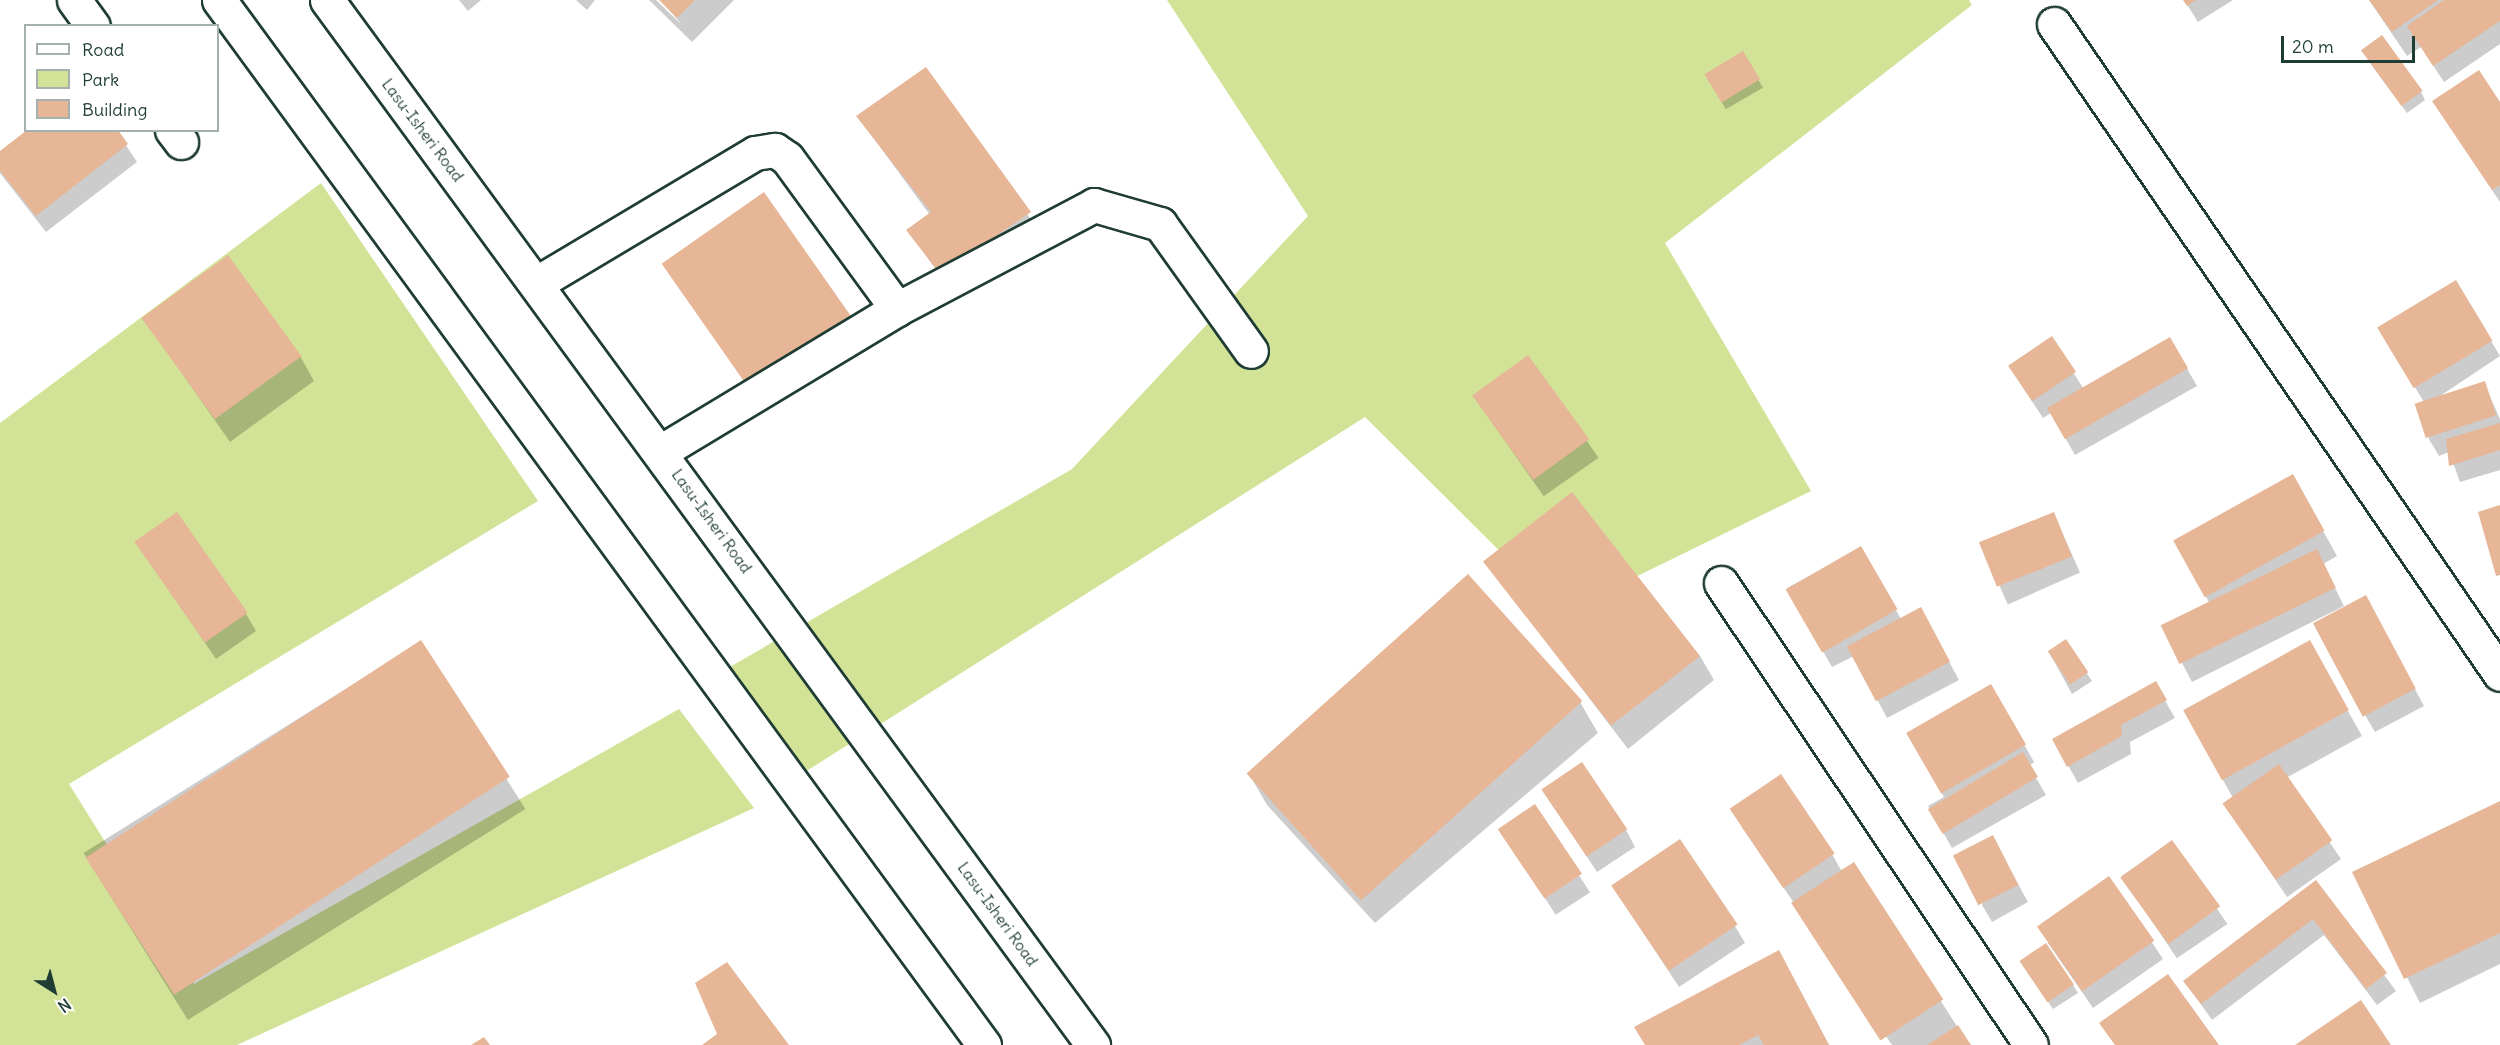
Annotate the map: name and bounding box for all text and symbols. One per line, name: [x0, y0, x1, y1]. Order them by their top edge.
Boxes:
legend: [24, 24, 219, 132]
scale bar: [2284, 24, 2418, 62]
text: 20 m: [2292, 35, 2334, 58]
text: Road: [82, 38, 124, 61]
text: Park: [82, 68, 119, 91]
street label: Lasu-Isheri Road: [378, 75, 468, 185]
text: Building: [82, 98, 147, 121]
street label: Lasu-Isheri Road: [668, 465, 756, 577]
street label: Lasu-Isheri Road: [954, 858, 1042, 970]
north arrow: [24, 961, 84, 1021]
text: N: [54, 994, 75, 1017]

